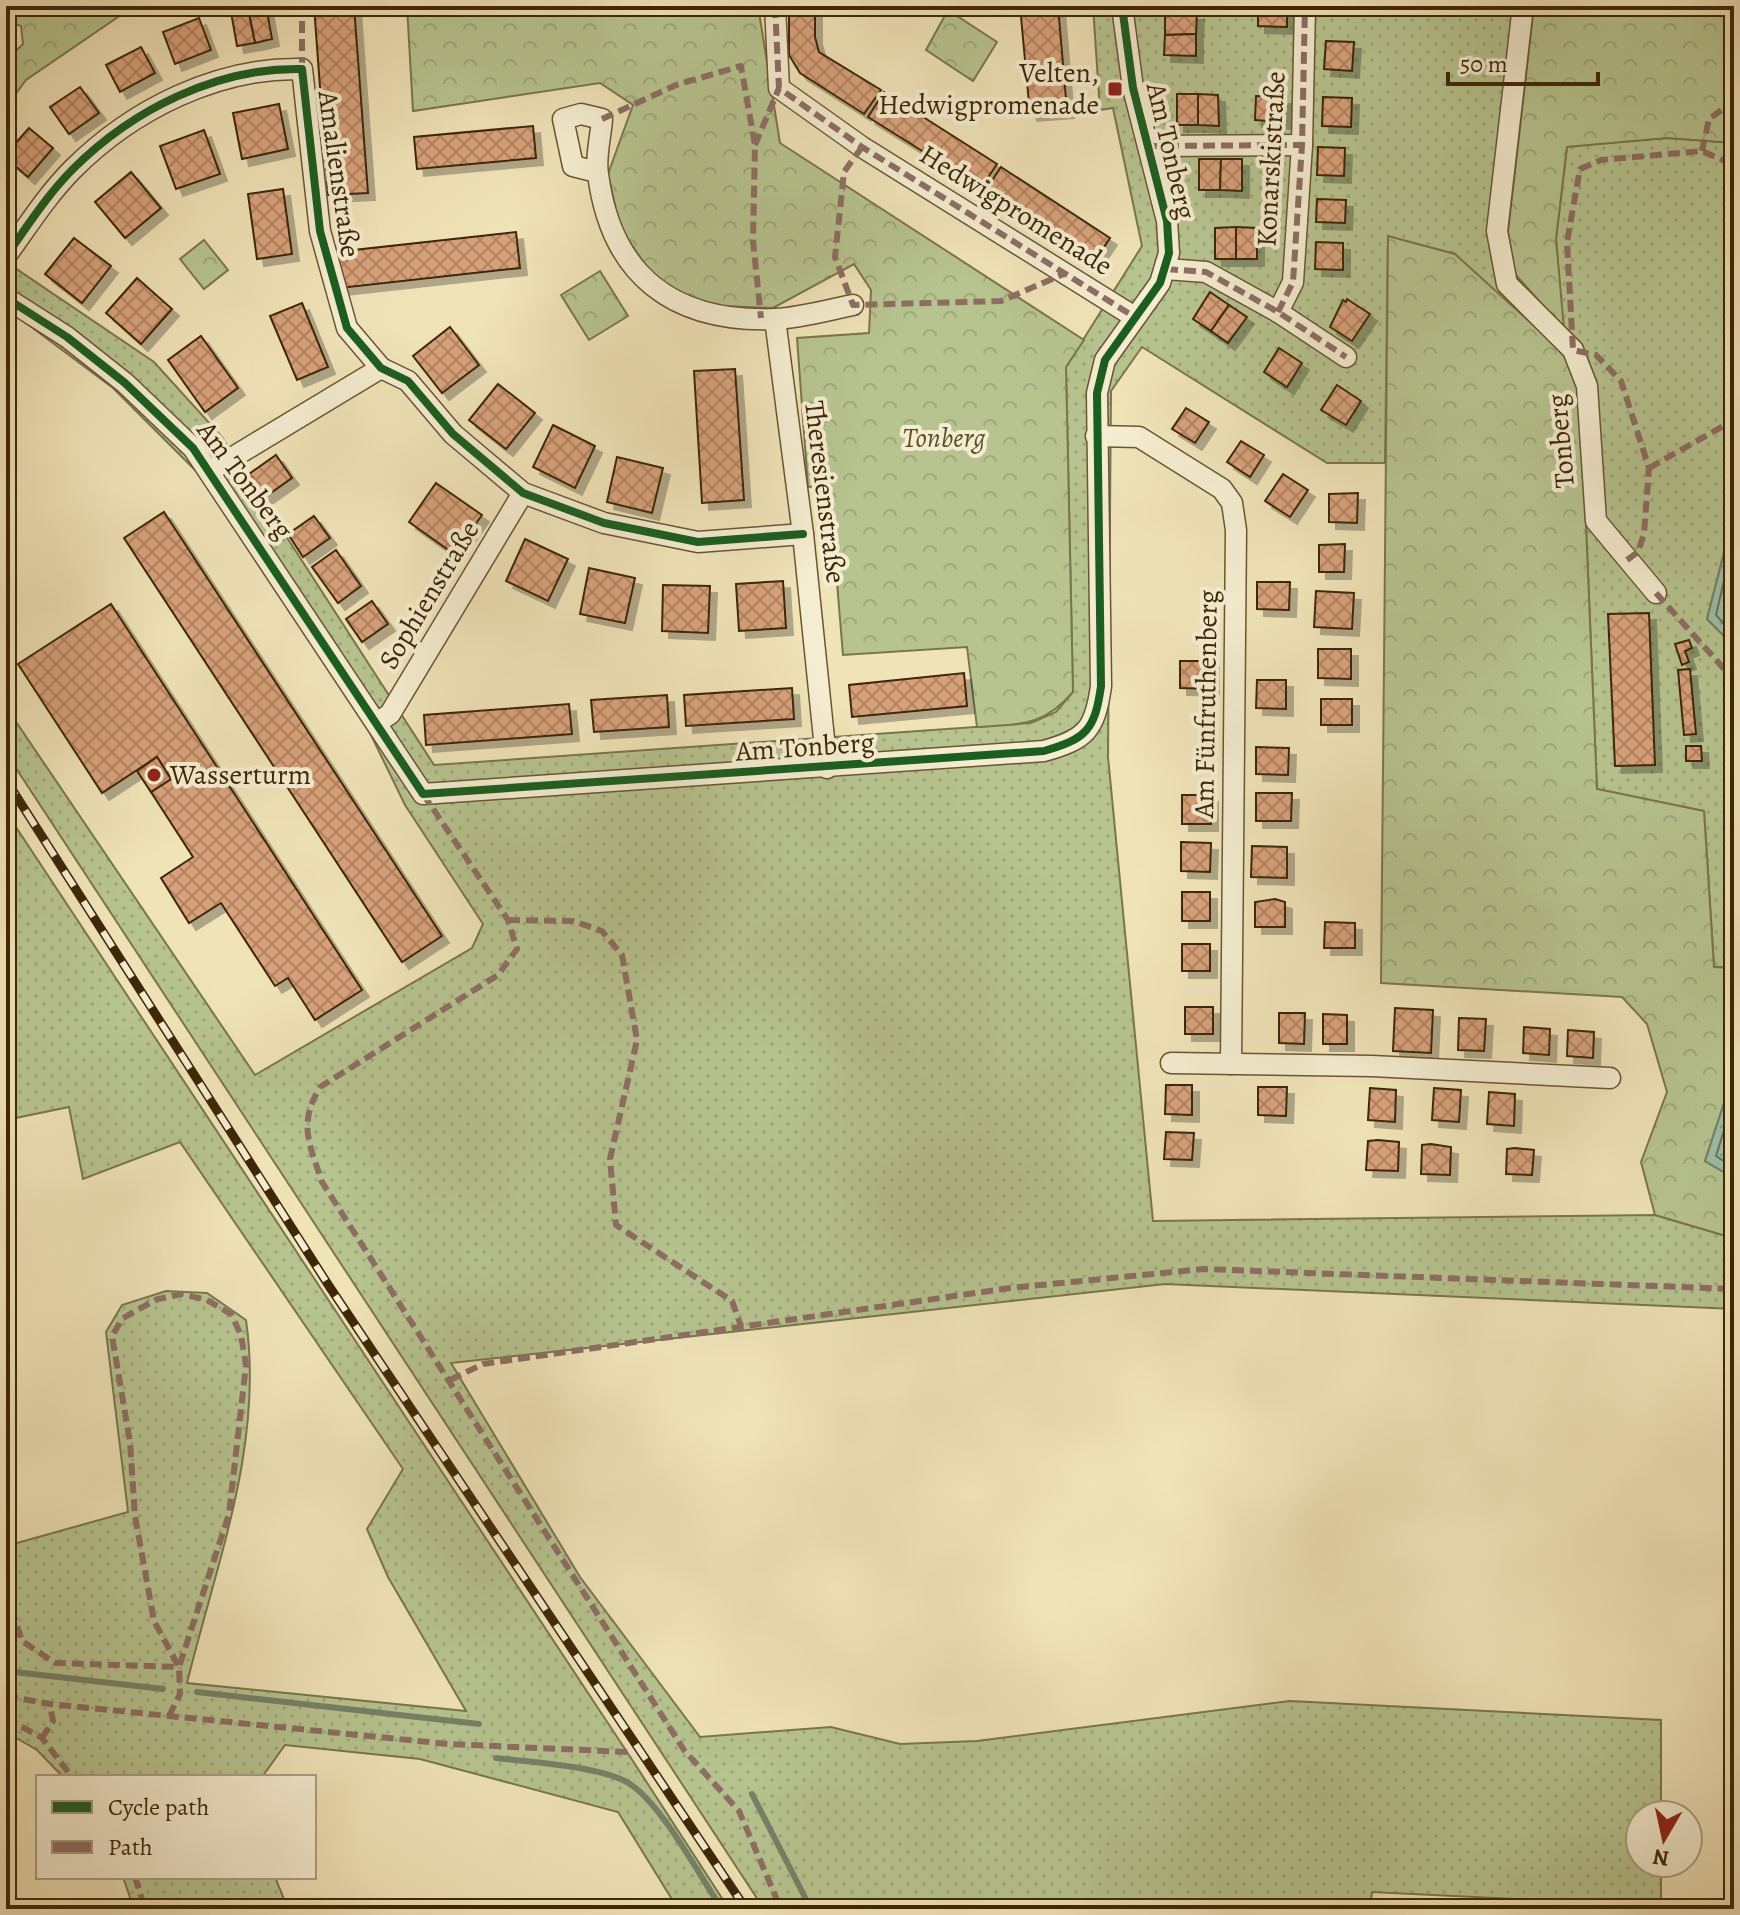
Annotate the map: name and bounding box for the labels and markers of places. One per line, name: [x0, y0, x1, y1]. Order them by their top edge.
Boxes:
place label: Velten, Hedwigpromenade: [878, 54, 1099, 124]
marker: Velten, Hedwigpromenade: [1106, 80, 1124, 98]
place label: Wasserturm: [169, 756, 311, 794]
marker: Wasserturm: [145, 766, 163, 784]

